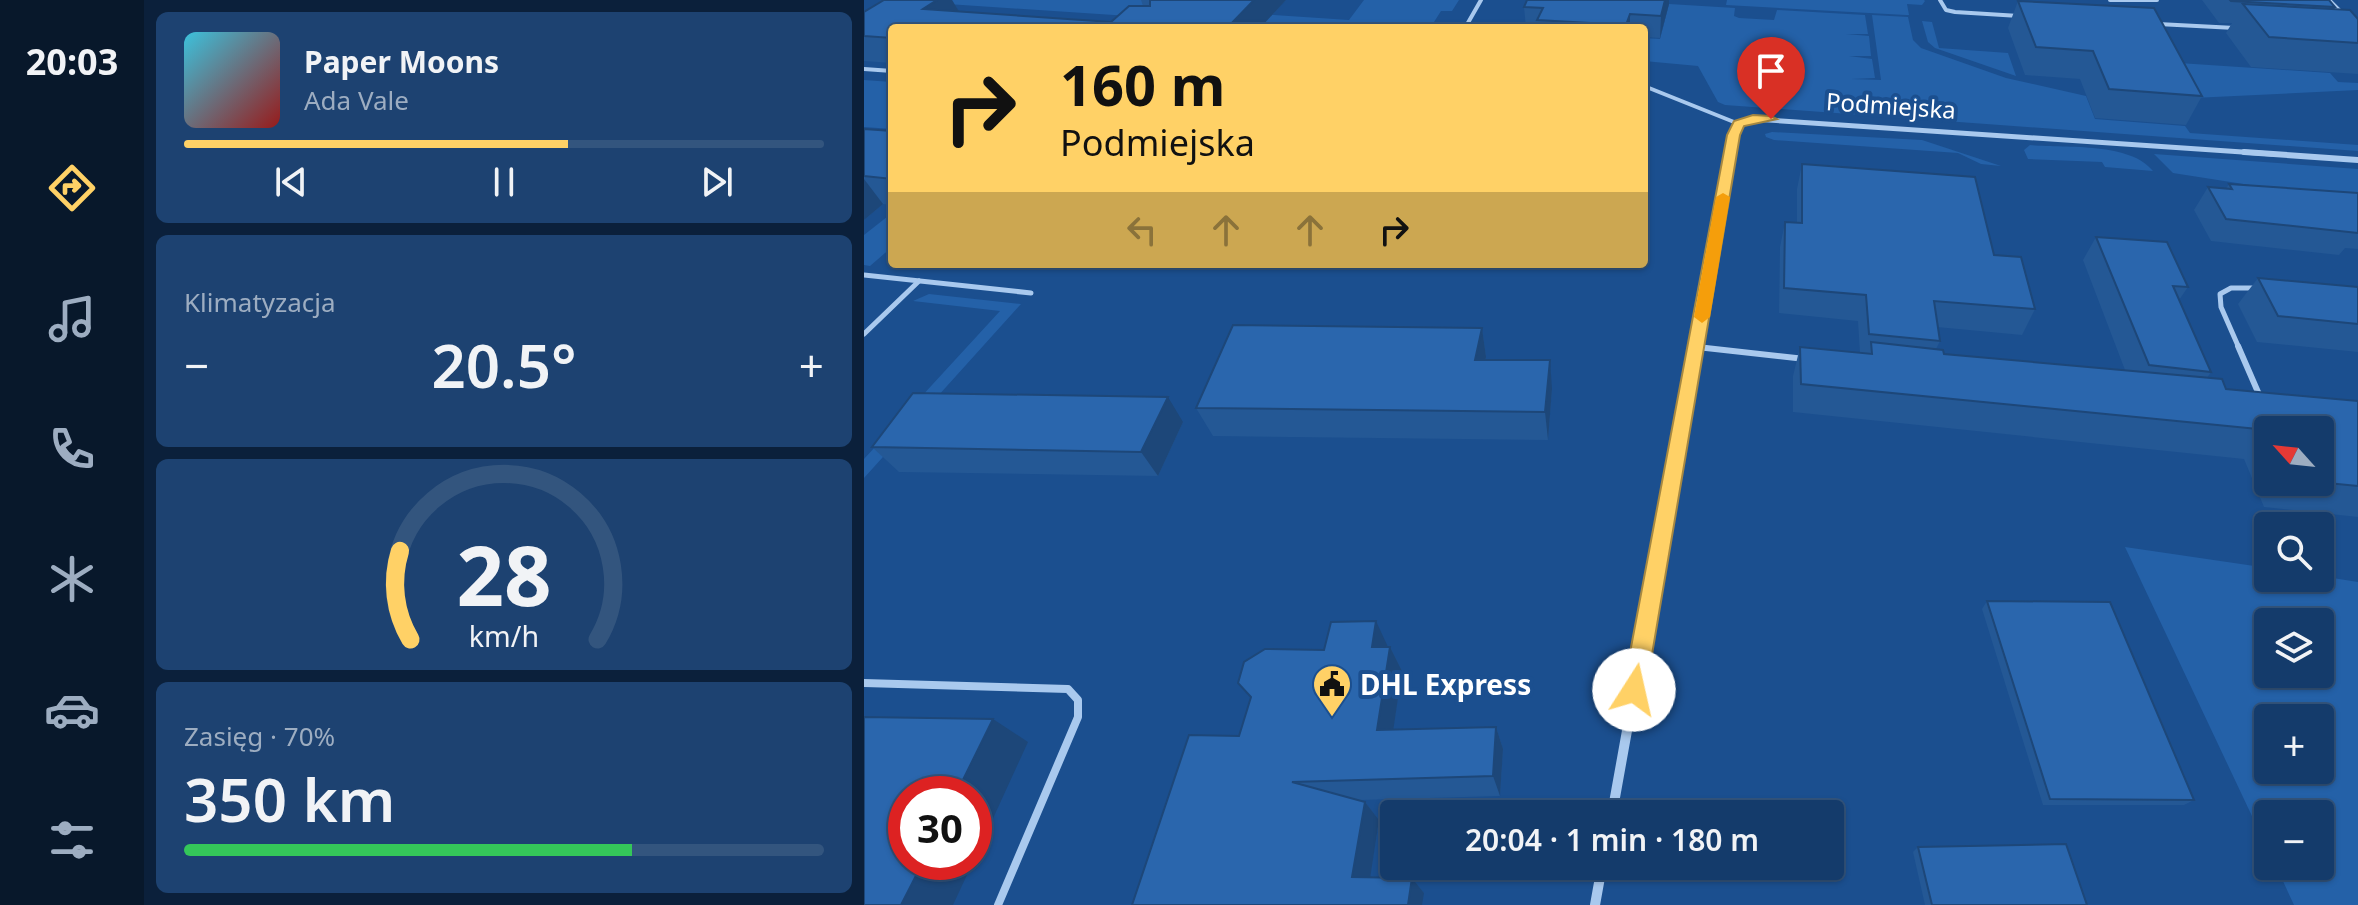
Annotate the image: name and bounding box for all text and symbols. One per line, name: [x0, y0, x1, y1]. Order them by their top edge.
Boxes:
text: 20:03: [26, 37, 118, 86]
pin: [1737, 37, 1805, 119]
text: Paper Moons: [304, 41, 499, 82]
text: 160 m: [1060, 46, 1225, 122]
icon: arrive: [1749, 49, 1793, 93]
icon: right: [928, 56, 1032, 160]
text: Ada Vale: [304, 82, 409, 118]
street label: Podmiejska: [1825, 84, 1957, 126]
text: Podmiejska: [1060, 118, 1255, 167]
icon: directions: [44, 160, 100, 216]
icon: previous: [269, 160, 313, 204]
icon: pause: [482, 160, 526, 204]
icon: next: [695, 160, 739, 204]
icon: left: [1120, 208, 1164, 252]
icon: ahead: [1204, 208, 1248, 252]
icon: ahead: [1288, 208, 1332, 252]
icon: right: [1372, 208, 1416, 252]
text: Klimatyzacja: [184, 284, 336, 320]
icon: music: [44, 291, 100, 347]
text: 20.5°: [431, 324, 577, 406]
text: −: [184, 335, 209, 395]
text: +: [799, 335, 824, 395]
north arrow: [2254, 416, 2334, 496]
map controls: [2254, 416, 2334, 880]
icon: phone: [44, 421, 100, 477]
button: search: [2254, 512, 2334, 592]
text: 28: [456, 517, 552, 630]
icon: climate: [44, 551, 100, 607]
button: layers: [2254, 608, 2334, 688]
text: km/h: [469, 616, 539, 655]
position arrow: [1592, 648, 1676, 732]
public building icon: DHL Express: [1311, 663, 1353, 718]
place label: DHL Express: [1360, 665, 1531, 703]
icon: car: [44, 682, 100, 738]
button: +: [2254, 704, 2334, 784]
text: Zasięg · 70%: [184, 718, 335, 754]
text: 350 km: [184, 758, 395, 840]
speed limit sign: 30: [888, 776, 992, 880]
button: −: [2254, 800, 2334, 880]
icon: filters: [44, 812, 100, 868]
text: 20:04 · 1 min · 180 m: [1465, 819, 1759, 860]

